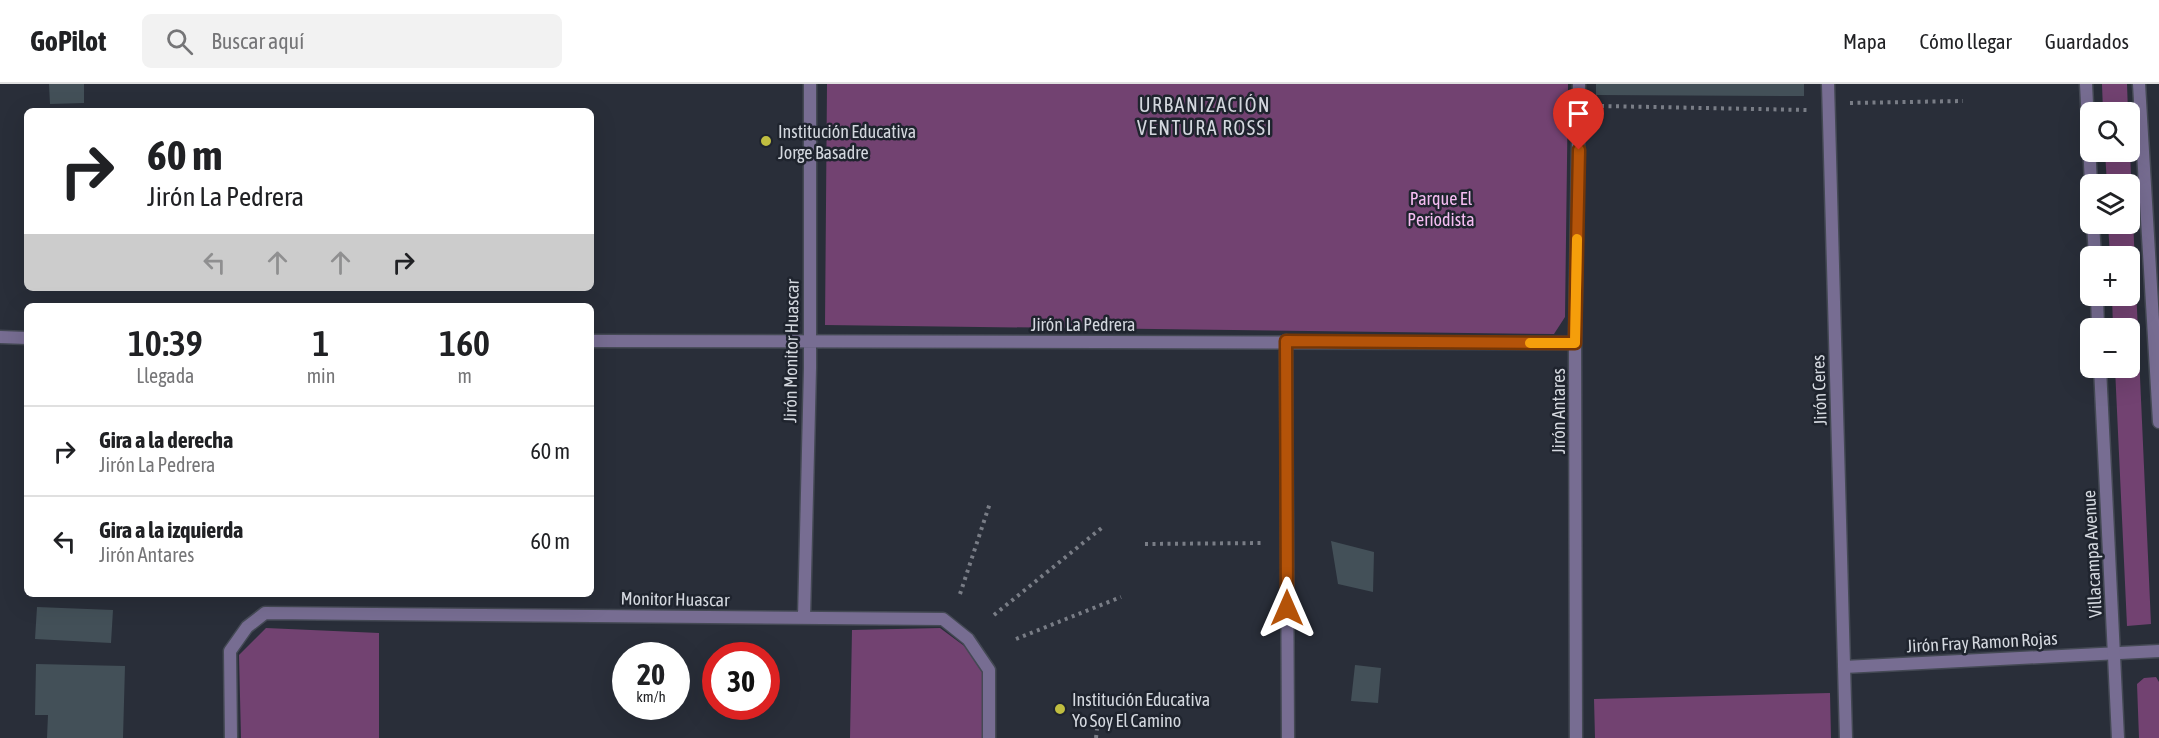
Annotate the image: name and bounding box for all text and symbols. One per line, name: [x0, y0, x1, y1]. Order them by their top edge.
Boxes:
search box: [142, 14, 562, 68]
text: GoPilot: [30, 25, 106, 57]
icon: search: [163, 25, 196, 58]
text: Buscar aquí: [211, 28, 304, 54]
text: Mapa: [1843, 29, 1887, 53]
text: Cómo llegar: [1920, 29, 2012, 53]
text: Guardados: [2045, 29, 2129, 53]
pin: [1553, 88, 1604, 150]
district label: URBANIZACIÓN VENTURA ROSSI: [1137, 93, 1273, 139]
icon: arrive: [1562, 97, 1595, 130]
map controls: [2080, 102, 2140, 378]
button: search: [2080, 102, 2140, 162]
place label: Institución Educativa Jorge Basadre: [778, 121, 916, 163]
text: 60 m: [147, 131, 222, 179]
icon: right: [48, 132, 126, 210]
marker: Institución Educativa Jorge Basadre: [759, 134, 773, 148]
button: layers: [2080, 174, 2140, 234]
text: Jirón La Pedrera: [147, 181, 304, 212]
park label: Parque El Periodista: [1407, 188, 1475, 230]
icon: left: [198, 246, 231, 279]
icon: ahead: [261, 246, 294, 279]
icon: ahead: [324, 246, 357, 279]
icon: right: [387, 246, 420, 279]
button: +: [2080, 246, 2140, 306]
street label: Jirón Monitor Huascar: [779, 278, 803, 423]
street label: Jirón La Pedrera: [1031, 314, 1135, 335]
button: −: [2080, 318, 2140, 378]
text: 10:39: [128, 322, 203, 364]
text: 1: [313, 322, 329, 364]
text: 160: [439, 322, 490, 364]
street label: Jirón Ceres: [1807, 354, 1831, 426]
text: Llegada: [136, 364, 194, 387]
text: min: [307, 364, 335, 387]
text: m: [457, 364, 472, 387]
street label: Jirón Antares: [1548, 368, 1569, 454]
text: Gira a la derecha: [99, 427, 233, 453]
icon: right: [48, 435, 81, 468]
text: 60 m: [530, 438, 570, 464]
text: Jirón La Pedrera: [99, 453, 215, 476]
street label: Villacampa Avenue: [2078, 490, 2106, 618]
text: Gira a la izquierda: [99, 517, 243, 543]
icon: left: [48, 525, 81, 558]
text: 60 m: [530, 528, 570, 554]
text: Jirón Antares: [99, 543, 194, 566]
position arrow: [1255, 576, 1319, 640]
street label: Monitor Huascar: [620, 588, 730, 610]
street label: Jirón Fray Ramon Rojas: [1906, 628, 2058, 656]
speed limit sign: 30: [702, 642, 780, 720]
text: 20: [637, 657, 665, 691]
text: km/h: [636, 688, 666, 705]
place label: Institución Educativa Yo Soy El Camino: [1072, 689, 1210, 731]
marker: Institución Educativa Yo Soy El Camino: [1053, 702, 1067, 716]

